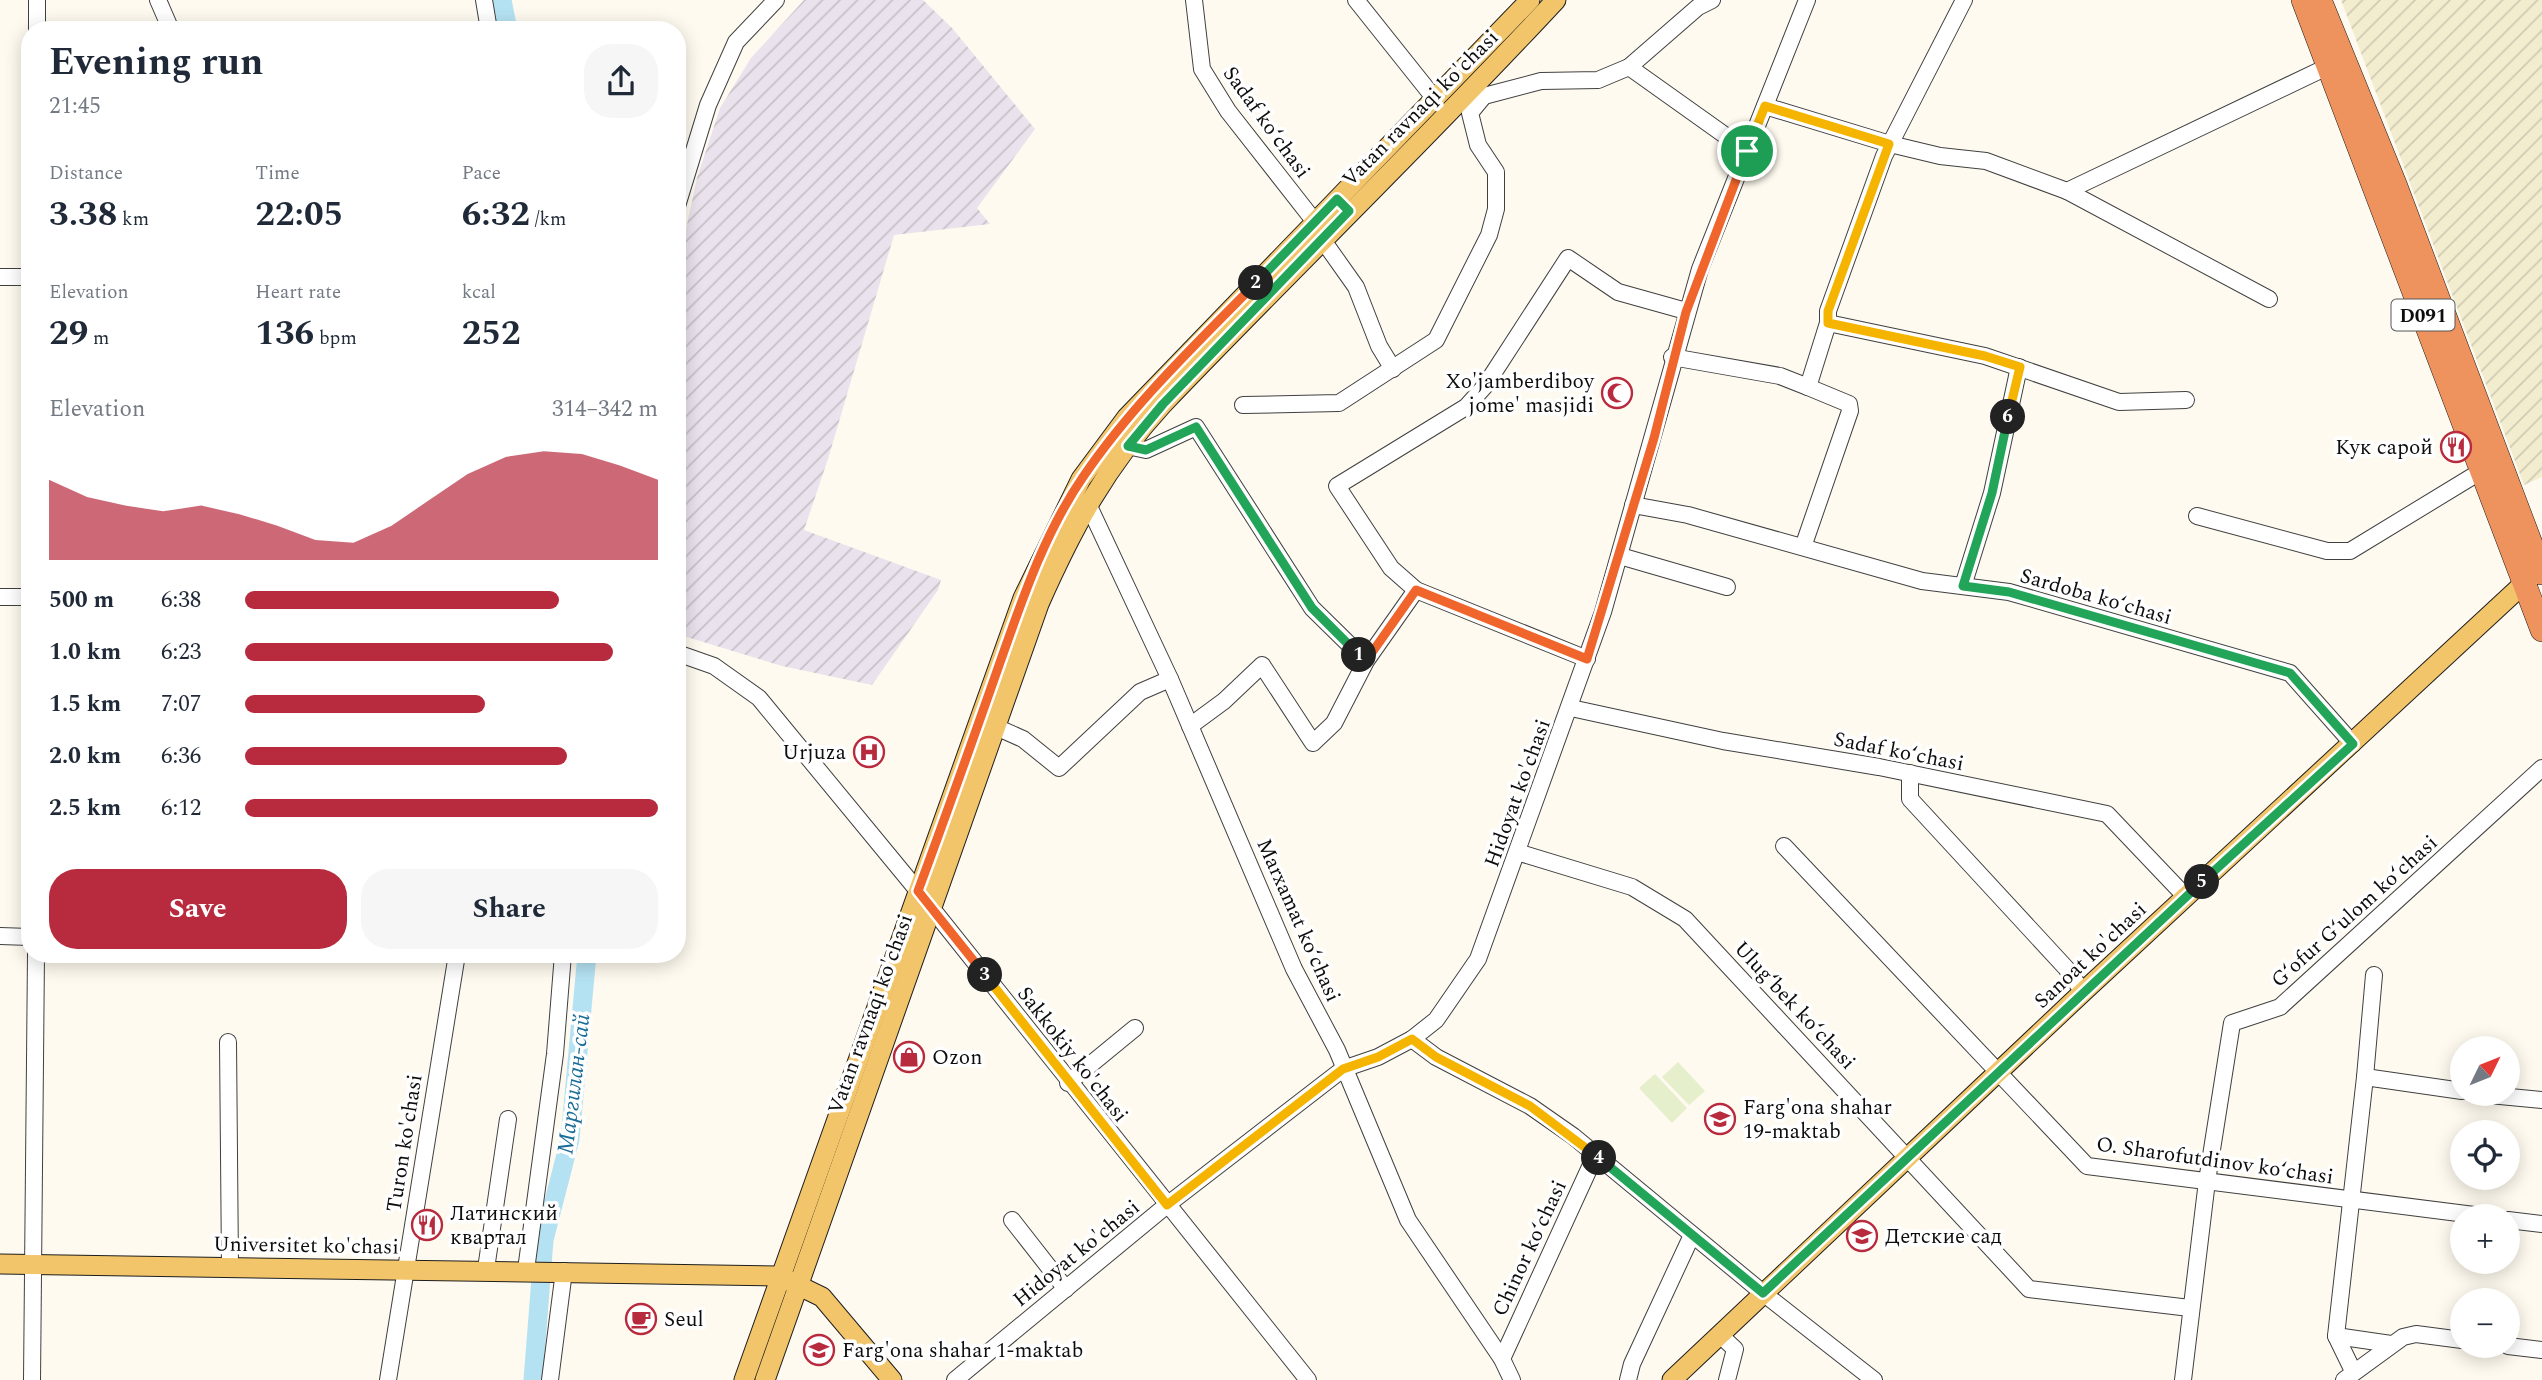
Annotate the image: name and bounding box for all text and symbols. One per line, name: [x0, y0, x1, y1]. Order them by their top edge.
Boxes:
street label: Vatan ravnaqi ko'chasi: [1335, 23, 1507, 195]
text: Evening run: [49, 34, 263, 92]
button: share: [584, 44, 658, 118]
street label: Sadaf koʻchasi: [1214, 60, 1318, 185]
text: 21:45: [49, 89, 101, 124]
pin: [1717, 121, 1777, 181]
icon: arrive: [1728, 132, 1766, 170]
text: Distance: [49, 159, 123, 188]
text: Time: [255, 159, 300, 188]
text: Pace: [462, 159, 501, 188]
text: 3.38: [49, 188, 117, 241]
text: 22:05: [255, 188, 343, 241]
text: 6:32: [462, 188, 530, 241]
text: km: [117, 205, 149, 234]
text: /km: [530, 205, 566, 234]
pin: 2: [1238, 266, 1274, 300]
text: 2: [1250, 268, 1261, 297]
text: Elevation: [49, 278, 129, 307]
text: Heart rate: [255, 278, 341, 307]
text: kcal: [462, 278, 496, 307]
road number: D091: [2392, 300, 2454, 330]
text: 29: [49, 307, 88, 360]
text: 136: [255, 307, 314, 360]
text: 252: [462, 307, 521, 360]
text: m: [88, 324, 109, 353]
text: bpm: [314, 324, 357, 353]
place label: Xo'jamberdiboy jome' masjidi: [1446, 366, 1595, 422]
mosque icon: Xo'jamberdiboy jome' masjidi: [1600, 376, 1634, 410]
text: Elevation: [49, 392, 145, 427]
text: 314–342 m: [552, 392, 658, 427]
pin: 6: [1990, 400, 2025, 434]
text: 6: [2002, 402, 2013, 431]
restaurant icon: Кук сарой: [2439, 430, 2473, 464]
place label: Кук сарой: [2335, 432, 2433, 464]
street label: Sardoba koʻchasi: [2016, 560, 2175, 634]
text: 500 m: [49, 583, 114, 618]
text: 6:38: [161, 583, 201, 618]
text: 1.0 km: [49, 635, 121, 670]
text: 6:23: [161, 635, 201, 670]
pin: 1: [1342, 638, 1376, 672]
text: 1: [1353, 640, 1364, 669]
text: 1.5 km: [49, 687, 121, 722]
text: 7:07: [161, 687, 201, 722]
street label: Hidoyat ko'chasi: [1476, 715, 1560, 872]
street label: Sadaf koʻchasi: [1831, 724, 1967, 780]
hospital icon: Urjuza: [852, 735, 886, 769]
place label: Urjuza: [782, 737, 847, 769]
text: 2.0 km: [49, 739, 121, 774]
text: 6:36: [161, 739, 201, 774]
text: 2.5 km: [49, 791, 121, 826]
text: 6:12: [161, 791, 201, 826]
street label: Gʻofur Gʻulom koʻchasi: [2264, 828, 2445, 996]
street label: Marxamat koʻchasi: [1248, 833, 1349, 1007]
pin: 5: [2184, 864, 2220, 900]
text: 5: [2196, 867, 2207, 896]
button: Save: [49, 869, 347, 949]
button: Share: [361, 869, 658, 949]
street label: Sanoat ko'chasi: [2027, 895, 2154, 1017]
street label: Vatan ravnaqi ko'chasi: [820, 910, 922, 1119]
street label: Ulugʻbek koʻchasi: [1726, 934, 1863, 1077]
pin: 3: [968, 958, 1002, 992]
text: 3: [979, 960, 990, 989]
street label: Sakkokiy ko'chasi: [1009, 980, 1136, 1130]
water label: Маргилан-сай: [549, 1012, 600, 1156]
north arrow: [2450, 1036, 2520, 1106]
map controls: [2450, 1036, 2520, 1358]
shop icon: Ozon: [892, 1040, 926, 1074]
place label: Ozon: [932, 1042, 982, 1074]
street label: Turon ko'chasi: [378, 1072, 432, 1214]
place label: Farg'ona shahar 19-maktab: [1743, 1092, 1892, 1148]
school or university icon: Farg'ona shahar 19-maktab: [1703, 1102, 1737, 1136]
button: locate: [2450, 1120, 2520, 1190]
street label: O. Sharofutdinov koʻchasi: [2094, 1128, 2336, 1193]
pin: 4: [1582, 1140, 1616, 1176]
text: 4: [1593, 1143, 1604, 1172]
street label: Chinor koʻchasi: [1484, 1175, 1575, 1322]
street label: Hidoyat ko'chasi: [1006, 1192, 1147, 1315]
place label: Латинский квартал: [450, 1198, 558, 1254]
button: +: [2450, 1204, 2520, 1274]
restaurant icon: Латинский квартал: [410, 1208, 444, 1242]
school or university icon: Детские сад: [1845, 1219, 1879, 1253]
place label: Детские сад: [1885, 1221, 2002, 1253]
street label: Universitet ko'chasi: [213, 1228, 399, 1264]
button: −: [2450, 1288, 2520, 1358]
cafe icon: Seul: [624, 1302, 658, 1336]
place label: Seul: [664, 1304, 704, 1336]
school or university icon: Farg'ona shahar 1-maktab: [802, 1333, 836, 1367]
place label: Farg'ona shahar 1-maktab: [842, 1335, 1083, 1367]

